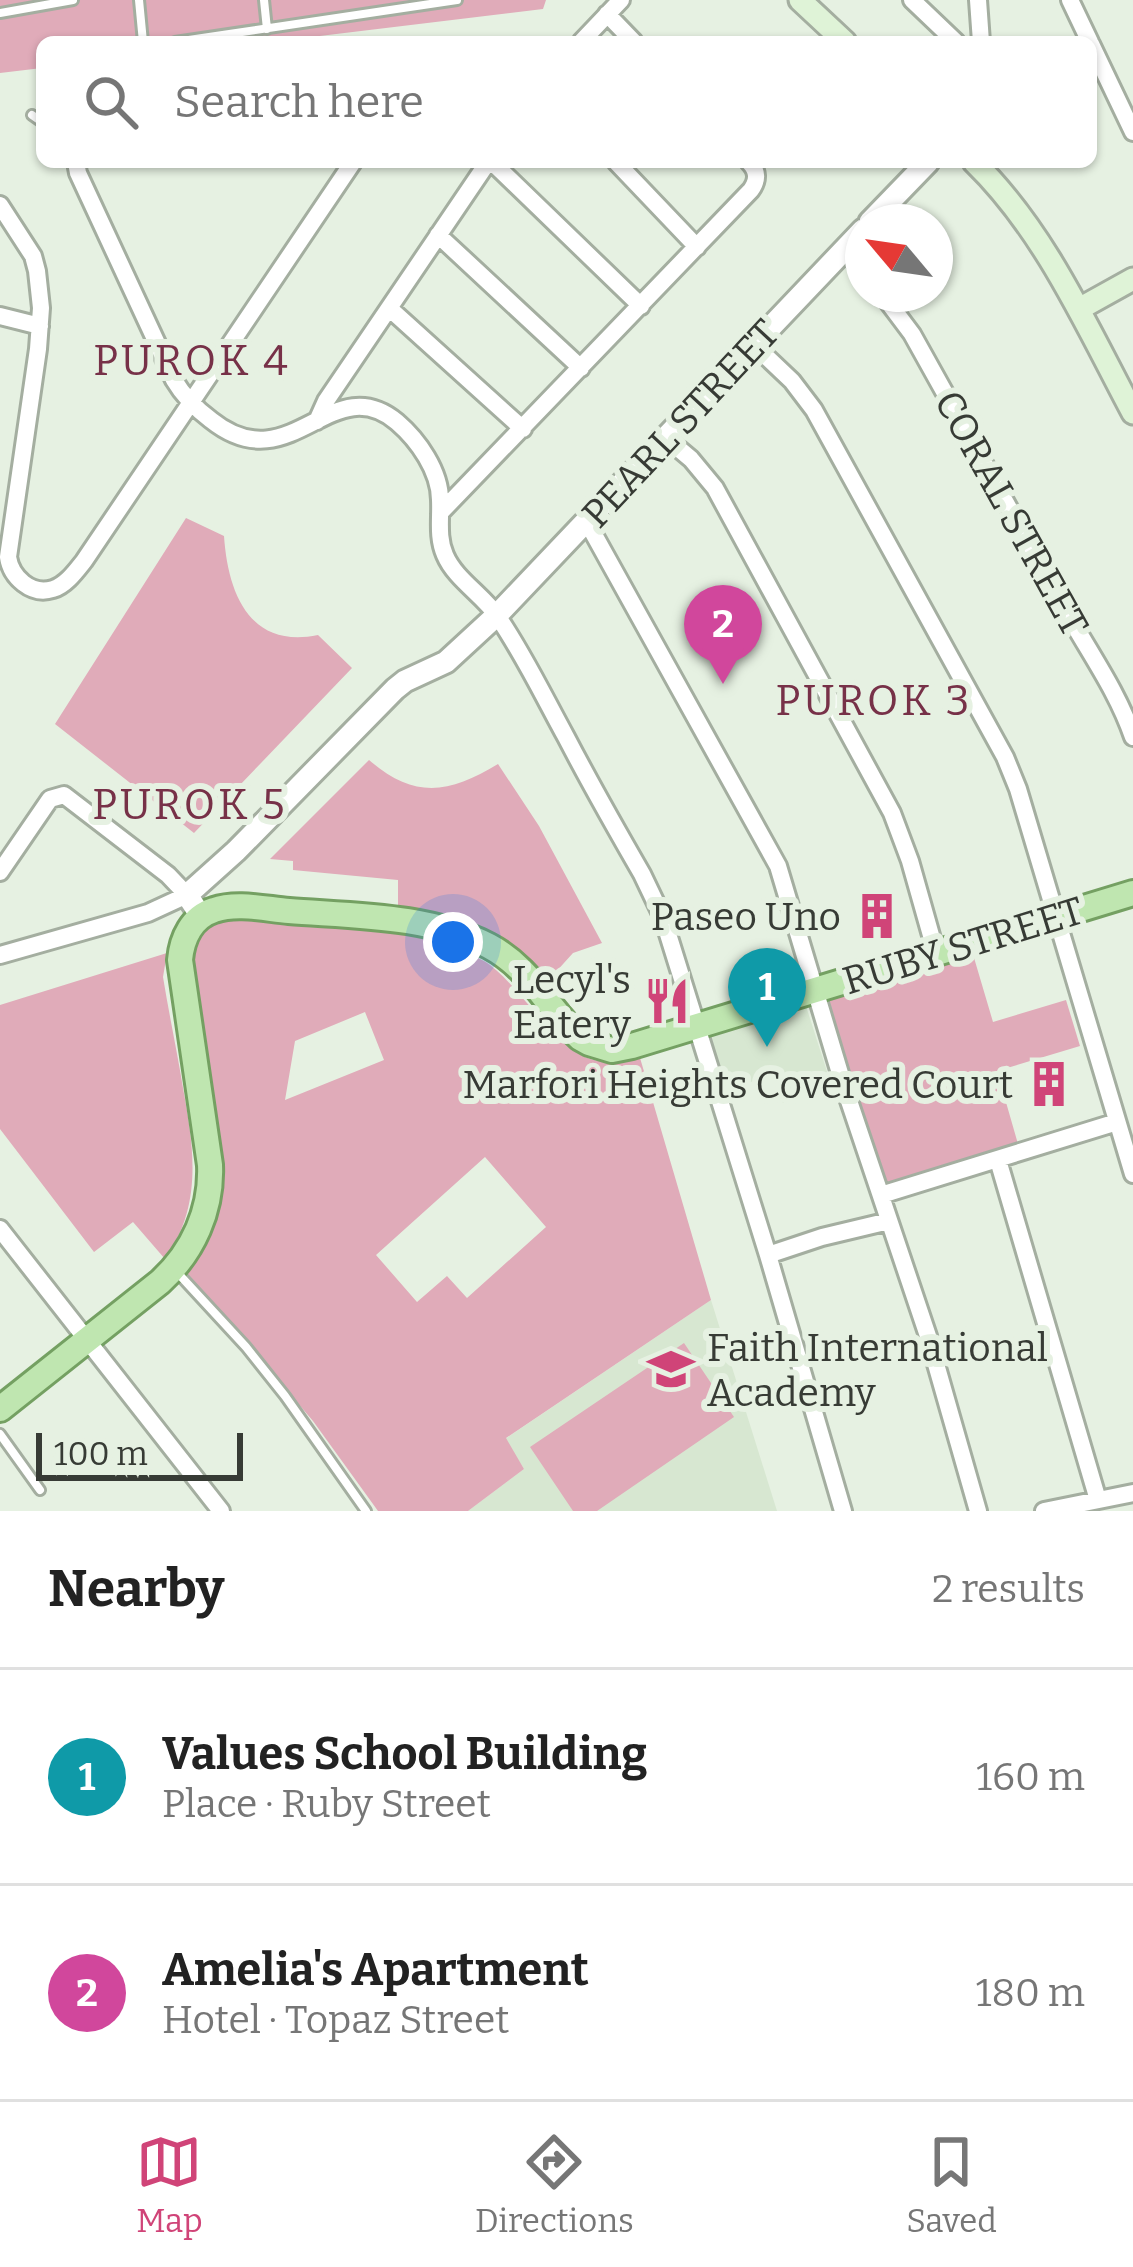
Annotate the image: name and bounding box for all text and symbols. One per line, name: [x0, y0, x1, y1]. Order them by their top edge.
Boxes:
search box: [36, 36, 1097, 168]
icon: search: [78, 69, 144, 135]
text: Search here: [174, 75, 424, 129]
north arrow: [845, 204, 953, 312]
street label: PEARL STREET: [573, 310, 789, 537]
district label: PUROK 4: [93, 336, 291, 386]
street label: CORAL STREET: [925, 383, 1098, 644]
pin: 2: [684, 585, 762, 684]
district label: PUROK 3: [776, 676, 972, 726]
district label: PUROK 5: [92, 780, 288, 830]
street label: RUBY STREET: [838, 888, 1089, 1004]
building icon: Paseo Uno: [852, 891, 902, 941]
place label: Paseo Uno: [651, 894, 841, 940]
your location: [423, 912, 483, 972]
pin: 1: [728, 948, 806, 1047]
place label: Lecyl's Eatery: [513, 957, 631, 1048]
restaurant icon: Lecyl's Eatery: [642, 976, 692, 1026]
building icon: Marfori Heights Covered Court: [1024, 1059, 1074, 1109]
place label: Marfori Heights Covered Court: [462, 1062, 1013, 1108]
place label: Faith International Academy: [707, 1325, 1048, 1416]
school or university icon: Faith International Academy: [646, 1344, 696, 1394]
scale bar: [36, 1427, 243, 1480]
text: 100 m: [54, 1434, 148, 1474]
text: Nearby: [48, 1558, 224, 1620]
text: 2 results: [932, 1566, 1085, 1612]
text: Values School Building: [162, 1727, 647, 1781]
text: 1: [79, 1754, 95, 1800]
text: 160 m: [976, 1754, 1085, 1800]
text: Place · Ruby Street: [162, 1781, 491, 1827]
text: Amelia's Apartment: [162, 1943, 589, 1997]
text: 2: [76, 1970, 98, 2016]
text: 180 m: [976, 1970, 1085, 2016]
text: Hotel · Topaz Street: [162, 1997, 509, 2043]
tab: Map: [136, 2129, 203, 2241]
tab: Directions: [475, 2129, 634, 2241]
tab: Saved: [906, 2129, 997, 2241]

